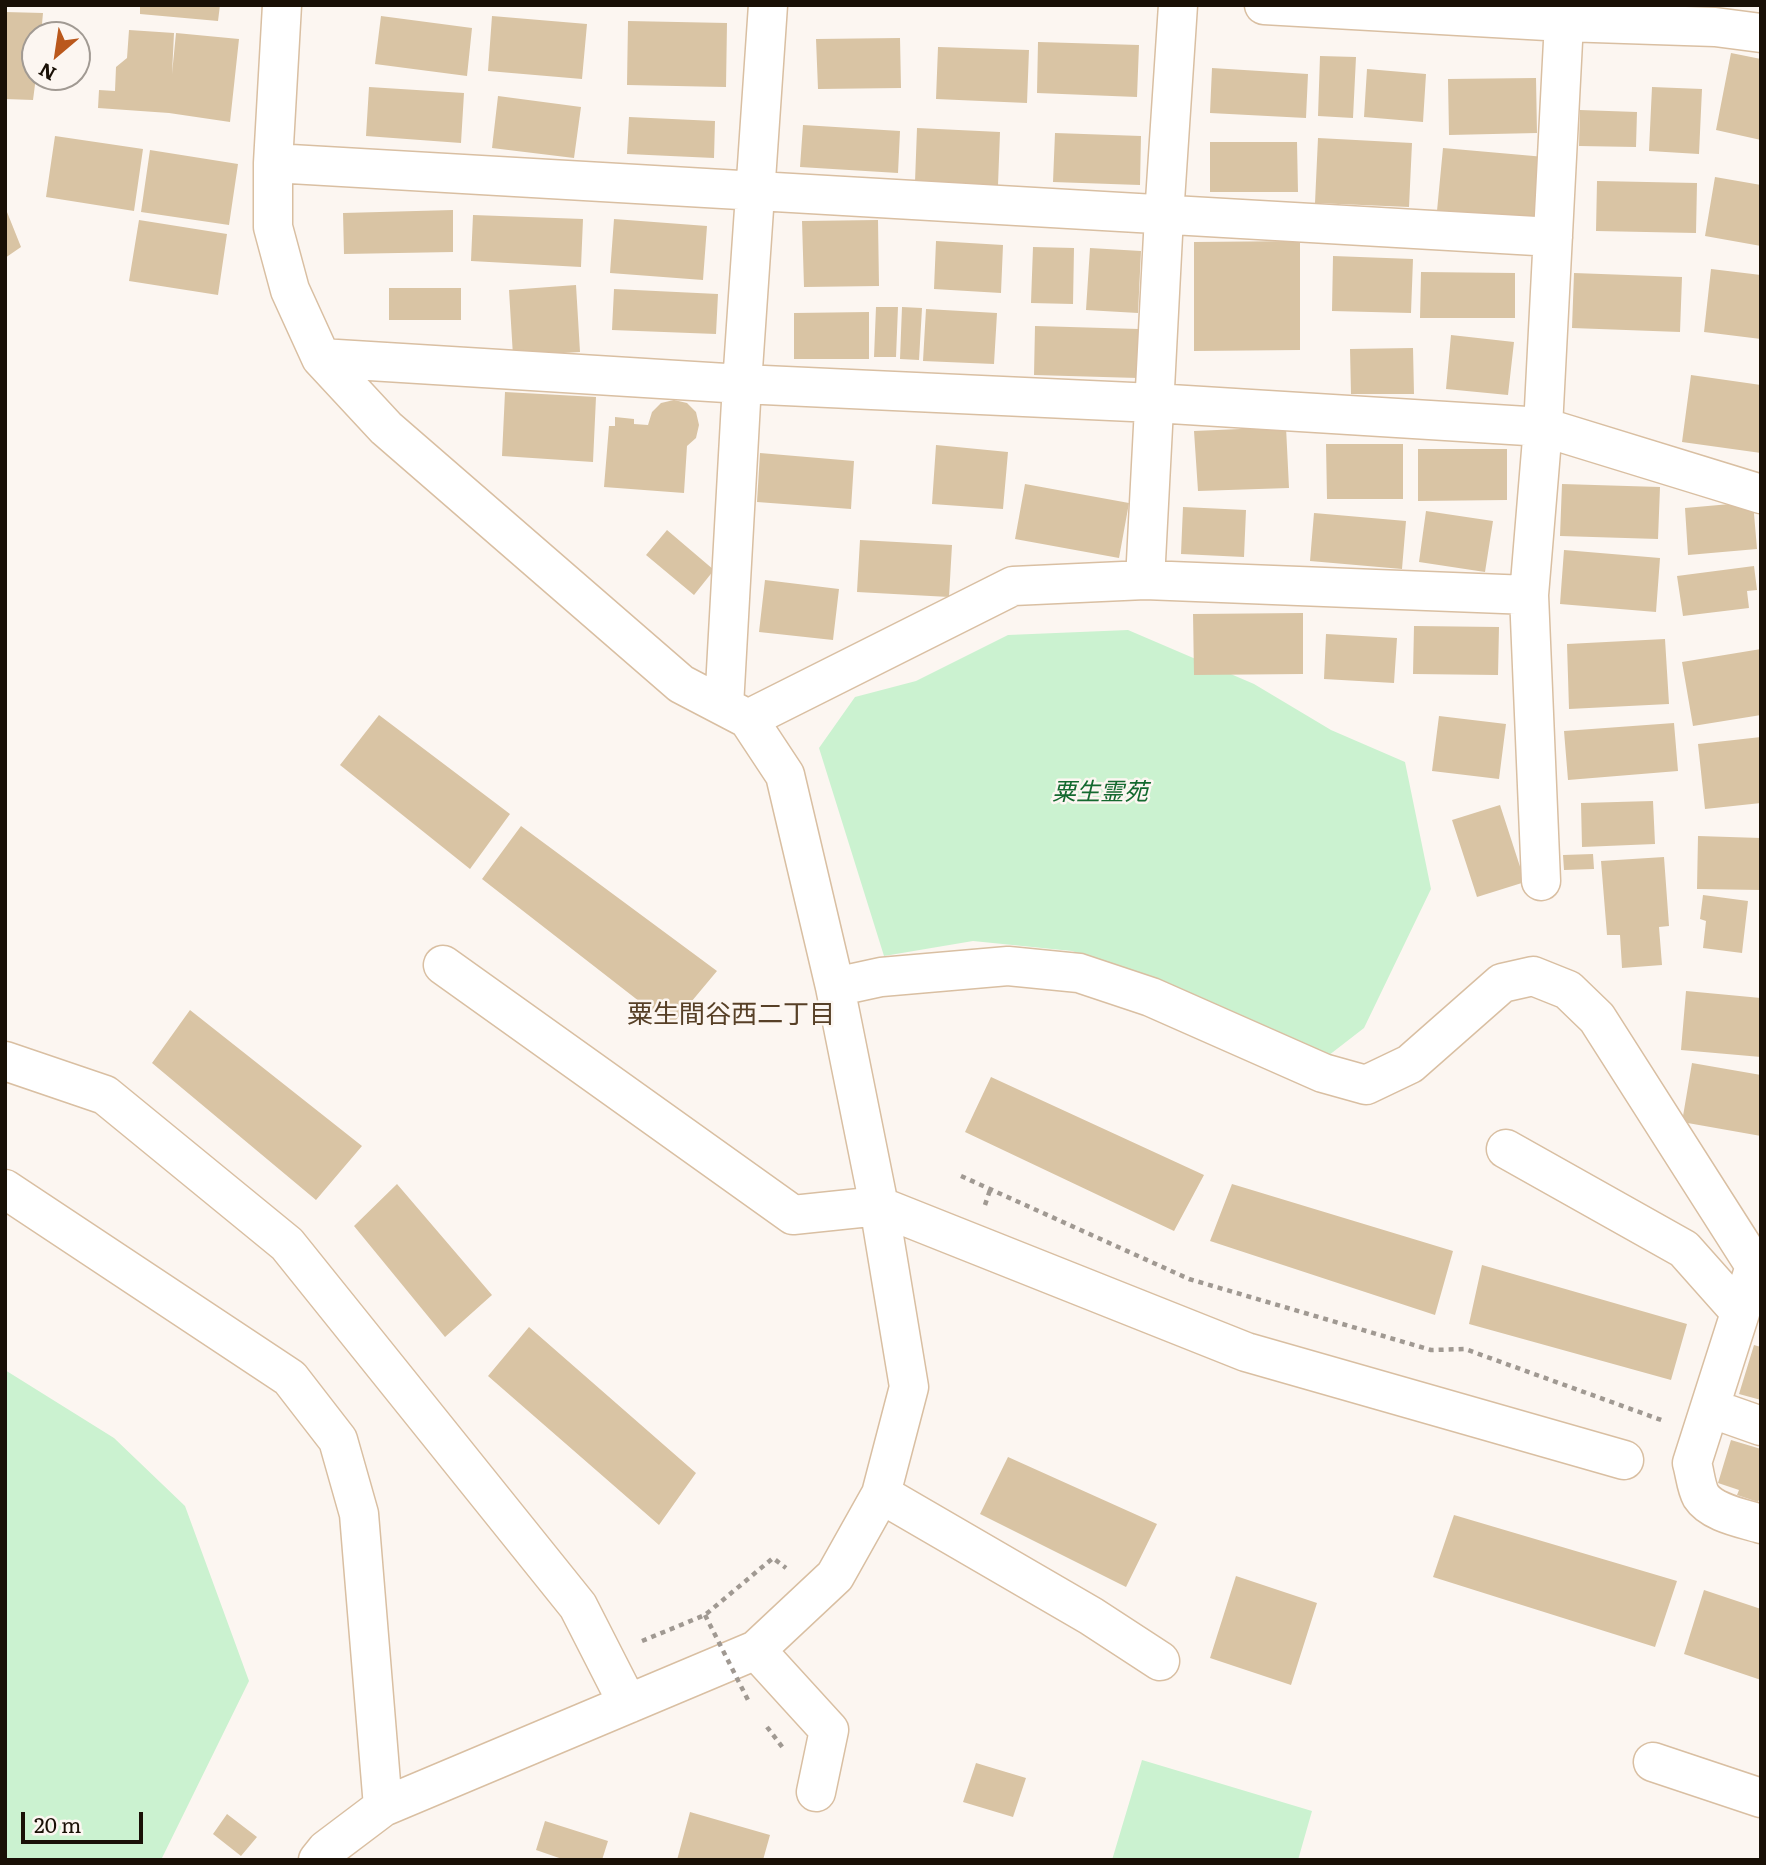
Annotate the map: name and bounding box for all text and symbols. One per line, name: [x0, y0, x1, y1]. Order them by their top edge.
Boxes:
north arrow: [21, 21, 91, 91]
text: N: [33, 57, 61, 89]
park label: 粟生霊苑: [1052, 779, 1148, 807]
district label: 粟生間谷西二丁目: [627, 999, 835, 1031]
scale bar: [24, 1798, 147, 1842]
text: 20 m: [34, 1808, 81, 1839]

